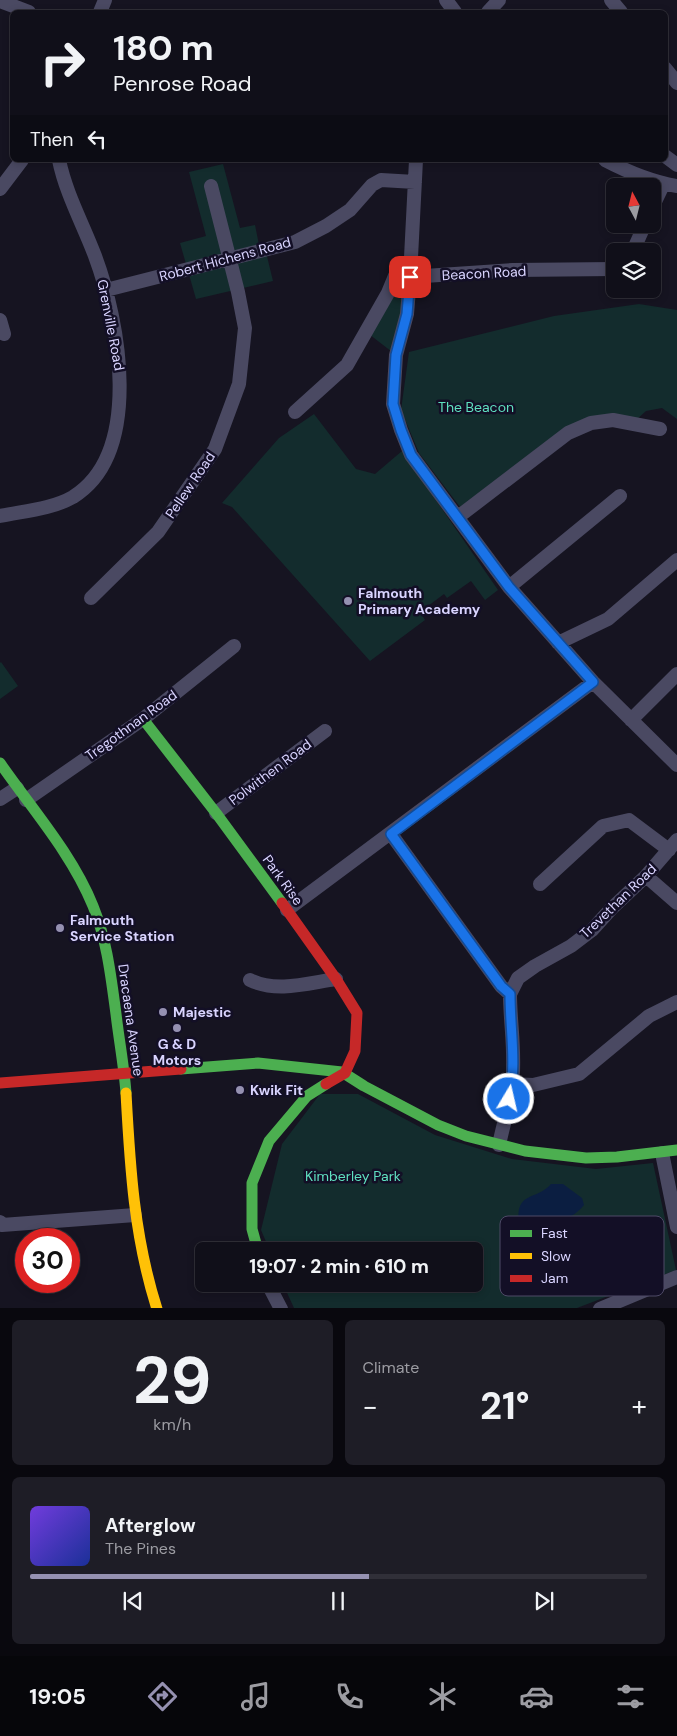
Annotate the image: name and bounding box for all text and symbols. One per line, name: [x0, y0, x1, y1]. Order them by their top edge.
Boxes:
text: 180 m: [113, 25, 214, 71]
icon: right: [30, 30, 95, 95]
text: Penrose Road: [113, 69, 252, 98]
icon: left: [83, 125, 111, 153]
text: Then: [30, 127, 73, 152]
north arrow: [606, 178, 661, 232]
map controls: [606, 178, 661, 298]
street label: Robert Hichens Road: [157, 233, 293, 285]
button: layers: [606, 243, 661, 298]
pin: [389, 256, 431, 298]
street label: Beacon Road: [441, 262, 527, 284]
icon: arrive: [396, 263, 424, 291]
street label: Grenville Road: [93, 278, 129, 372]
park label: The Beacon: [438, 398, 514, 416]
street label: Pellew Road: [161, 448, 219, 522]
place label: Falmouth Primary Academy: [358, 584, 481, 618]
marker: Falmouth Primary Academy: [342, 595, 354, 607]
street label: Tregothnan Road: [82, 686, 180, 764]
street label: Polwithen Road: [225, 735, 315, 809]
street label: Park Rise: [259, 851, 307, 909]
street label: Trevethan Road: [576, 860, 660, 942]
place label: Falmouth Service Station: [70, 911, 174, 945]
marker: Falmouth Service Station: [54, 922, 66, 934]
street label: Dracaena Avenue: [114, 963, 148, 1077]
place label: Majestic: [173, 1003, 232, 1021]
marker: Majestic: [157, 1006, 169, 1018]
marker: G & D Motors: [171, 1022, 183, 1034]
place label: G & D Motors: [153, 1035, 201, 1069]
position arrow: [482, 1072, 534, 1124]
place label: Kwik Fit: [250, 1081, 303, 1099]
marker: Kwik Fit: [234, 1084, 246, 1096]
park label: Kimberley Park: [305, 1167, 401, 1185]
legend: [500, 1216, 664, 1296]
text: Fast: [541, 1224, 568, 1242]
speed limit sign: 30: [15, 1228, 80, 1293]
text: Slow: [541, 1247, 571, 1265]
text: 19:07 · 2 min · 610 m: [249, 1254, 429, 1279]
text: Jam: [541, 1269, 568, 1287]
text: 29: [133, 1339, 212, 1423]
text: Climate: [363, 1357, 419, 1378]
text: 21°: [480, 1381, 530, 1431]
text: −: [363, 1388, 378, 1425]
text: +: [632, 1388, 647, 1425]
text: km/h: [153, 1414, 191, 1435]
text: Afterglow: [105, 1513, 196, 1538]
text: The Pines: [105, 1538, 176, 1559]
icon: previous: [119, 1587, 147, 1615]
icon: pause: [324, 1587, 352, 1615]
icon: next: [530, 1587, 558, 1615]
icon: directions: [145, 1679, 180, 1714]
icon: music: [238, 1679, 273, 1714]
icon: phone: [332, 1679, 367, 1714]
icon: climate: [425, 1679, 460, 1714]
icon: car: [519, 1679, 554, 1714]
icon: filters: [613, 1679, 648, 1714]
text: 19:05: [29, 1682, 86, 1711]

